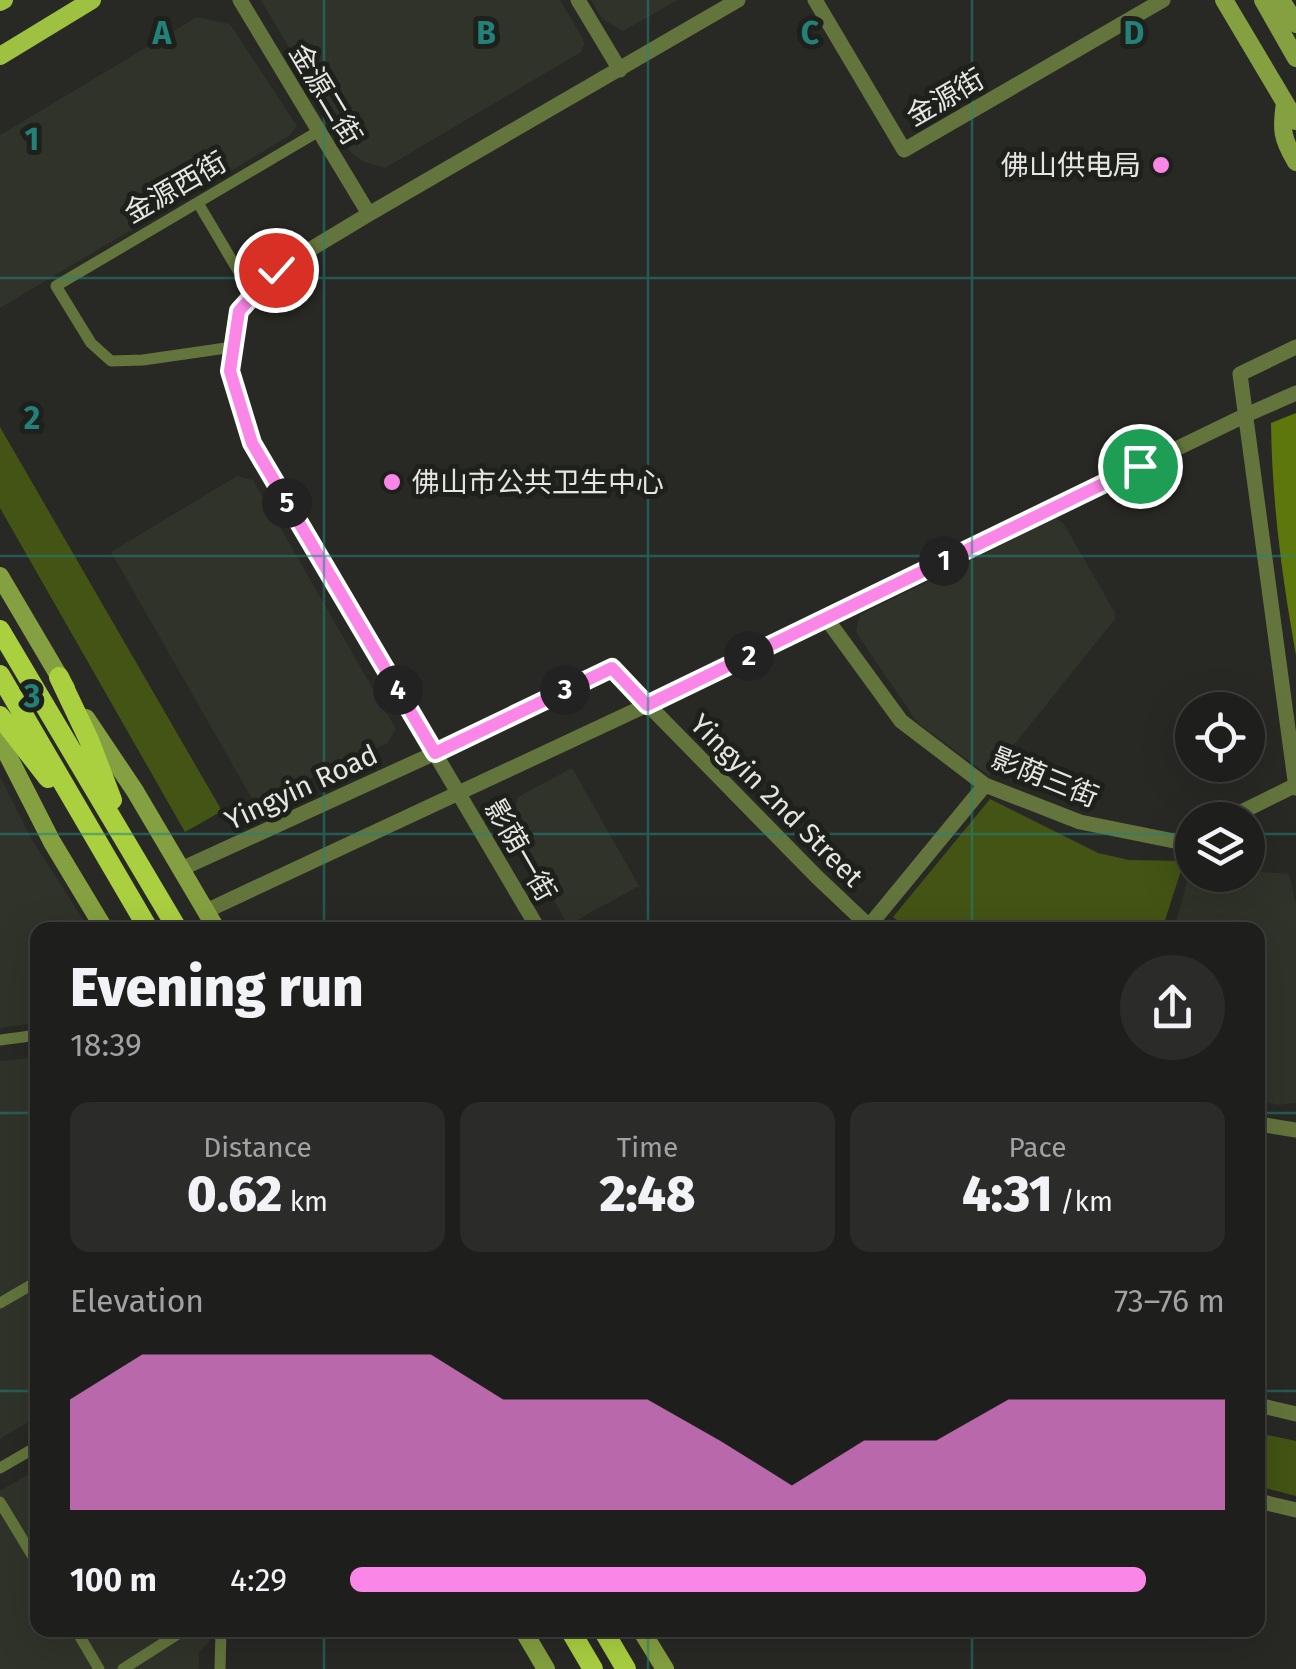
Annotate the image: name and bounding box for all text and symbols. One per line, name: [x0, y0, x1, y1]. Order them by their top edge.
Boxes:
text: A: [152, 14, 173, 52]
text: B: [476, 14, 496, 52]
text: C: [801, 14, 820, 52]
text: D: [1124, 14, 1144, 52]
street label: 金源二街: [283, 38, 369, 151]
street label: 金源街: [901, 62, 990, 133]
text: 1: [25, 120, 39, 158]
street label: 金源西街: [118, 145, 232, 230]
place label: 佛山供电局: [1001, 149, 1141, 182]
marker: 佛山供电局: [1150, 154, 1172, 176]
pin: [234, 228, 319, 313]
icon: check: [249, 243, 304, 298]
text: 2: [24, 399, 40, 437]
pin: [1098, 424, 1183, 509]
icon: arrive: [1113, 439, 1168, 494]
place label: 佛山市公共卫生中心: [412, 466, 664, 499]
marker: 佛山市公共卫生中心: [381, 471, 403, 493]
pin: 5: [262, 478, 312, 528]
text: 5: [279, 486, 295, 519]
pin: 1: [919, 536, 969, 586]
text: 1: [938, 544, 951, 577]
pin: 2: [724, 631, 774, 681]
text: 2: [742, 639, 756, 672]
pin: 4: [373, 665, 423, 715]
pin: 3: [540, 665, 590, 715]
text: 4: [390, 673, 406, 706]
text: 3: [558, 673, 572, 706]
text: 3: [23, 677, 40, 715]
map controls: [1175, 692, 1265, 892]
button: locate: [1175, 692, 1265, 782]
street label: Yingyin 2nd Street: [684, 707, 870, 894]
street label: Yingyin Road: [220, 738, 383, 837]
street label: 影荫三街: [987, 741, 1103, 814]
street label: 影荫一街: [478, 793, 563, 907]
button: layers: [1175, 802, 1265, 892]
text: Evening run: [70, 955, 364, 1021]
button: share: [1120, 955, 1225, 1060]
text: 18:39: [70, 1026, 142, 1064]
text: Distance: [203, 1131, 312, 1164]
text: Time: [617, 1131, 678, 1164]
text: Pace: [1008, 1131, 1067, 1164]
text: 0.62: [187, 1164, 282, 1224]
text: 2:48: [599, 1164, 696, 1224]
text: 4:31: [962, 1164, 1053, 1224]
text: km: [282, 1185, 328, 1218]
text: /km: [1053, 1185, 1113, 1218]
text: Elevation: [70, 1282, 204, 1320]
text: 73–76 m: [1114, 1282, 1225, 1320]
text: 100 m: [70, 1561, 157, 1599]
text: 4:29: [230, 1561, 287, 1599]

